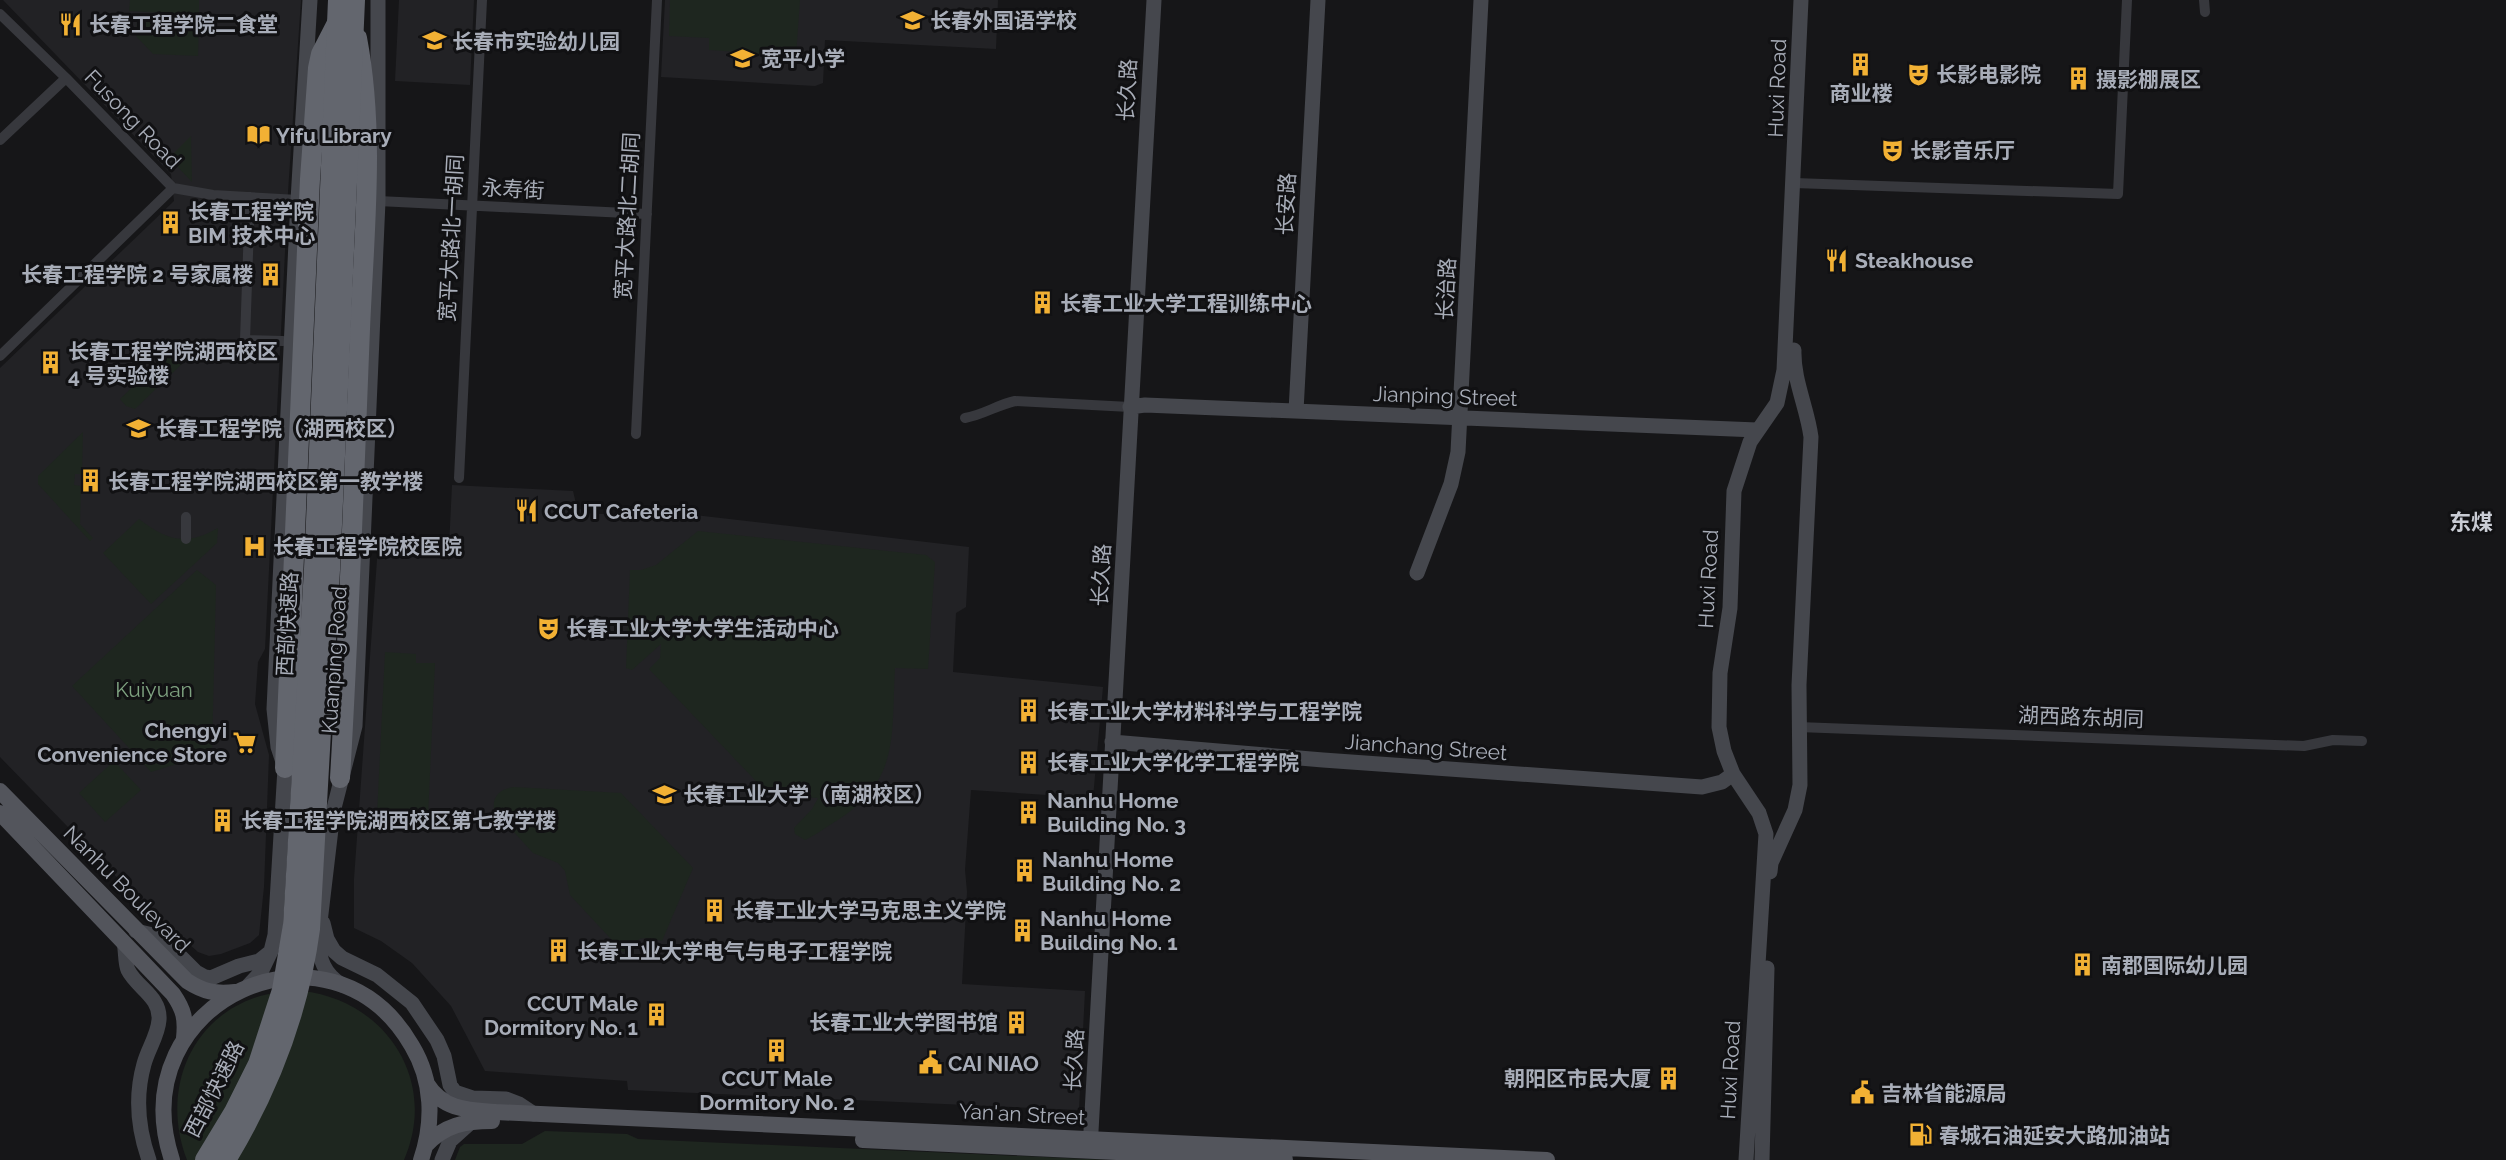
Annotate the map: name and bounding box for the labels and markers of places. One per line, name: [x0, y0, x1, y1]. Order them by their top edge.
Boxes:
school or university icon: 长春外国语学校: [899, 7, 925, 33]
place label: 长春外国语学校: [930, 8, 1077, 33]
restaurant icon: 长春工程学院二食堂: [58, 11, 84, 37]
place label: 长春工程学院二食堂: [89, 12, 278, 37]
school or university icon: 长春市实验幼儿园: [421, 28, 447, 54]
place label: 长春市实验幼儿园: [452, 29, 620, 54]
school or university icon: 宽平小学: [730, 45, 756, 71]
place label: 宽平小学: [761, 46, 845, 71]
building icon: 商业楼: [1848, 52, 1874, 78]
theatre icon: 长影电影院: [1905, 61, 1931, 87]
place label: 长影电影院: [1936, 62, 2041, 87]
building icon: 摄影棚展区: [2065, 66, 2091, 92]
place label: 摄影棚展区: [2096, 67, 2201, 92]
place label: 商业楼: [1830, 81, 1893, 106]
library icon: Yifu Library: [245, 122, 271, 148]
place label: Yifu Library: [276, 123, 392, 148]
theatre icon: 长影音乐厅: [1879, 137, 1905, 163]
place label: 长影音乐厅: [1910, 138, 2015, 163]
place label: 长春工程学院 BIM 技术中心: [188, 199, 316, 248]
building icon: 长春工程学院 BIM 技术中心: [157, 210, 183, 236]
restaurant icon: Steakhouse: [1824, 247, 1850, 273]
place label: Steakhouse: [1855, 248, 1974, 273]
building icon: 长春工程学院 2 号家属楼: [258, 261, 284, 287]
place label: 长春工程学院 2 号家属楼: [21, 262, 253, 287]
building icon: 长春工业大学工程训练中心: [1029, 290, 1055, 316]
place label: 长春工业大学工程训练中心: [1060, 291, 1312, 316]
place label: 长春工程学院湖西校区 4 号实验楼: [68, 339, 278, 388]
building icon: 长春工程学院湖西校区 4 号实验楼: [37, 350, 63, 376]
school or university icon: 长春工程学院（湖西校区）: [125, 415, 151, 441]
place label: 长春工程学院（湖西校区）: [156, 416, 408, 441]
building icon: 长春工程学院湖西校区第一教学楼: [77, 468, 103, 494]
place label: 长春工程学院湖西校区第一教学楼: [108, 469, 423, 494]
restaurant icon: CCUT Cafeteria: [513, 498, 539, 524]
place label: CCUT Cafeteria: [544, 499, 698, 524]
hospital icon: 长春工程学院校医院: [242, 533, 268, 559]
place label: 长春工程学院校医院: [273, 534, 462, 559]
theatre icon: 长春工业大学大学生活动中心: [535, 615, 561, 641]
place label: 长春工业大学大学生活动中心: [566, 616, 839, 641]
building icon: 长春工业大学材料科学与工程学院: [1016, 698, 1042, 724]
place label: 长春工业大学材料科学与工程学院: [1047, 699, 1362, 724]
place label: Chengyi Convenience Store: [37, 718, 227, 767]
supermarket icon: Chengyi Convenience Store: [232, 729, 258, 755]
building icon: 长春工业大学化学工程学院: [1016, 749, 1042, 775]
place label: 长春工业大学化学工程学院: [1047, 750, 1299, 775]
school or university icon: 长春工业大学（南湖校区）: [652, 781, 678, 807]
place label: 长春工业大学（南湖校区）: [683, 782, 935, 807]
place label: Nanhu Home Building No. 3: [1047, 788, 1186, 837]
building icon: Nanhu Home Building No. 3: [1016, 799, 1042, 825]
building icon: 长春工程学院湖西校区第七教学楼: [210, 807, 236, 833]
place label: 长春工程学院湖西校区第七教学楼: [241, 808, 556, 833]
place label: Nanhu Home Building No. 2: [1042, 847, 1181, 896]
building icon: Nanhu Home Building No. 2: [1011, 858, 1037, 884]
building icon: 长春工业大学马克思主义学院: [702, 897, 728, 923]
place label: 长春工业大学马克思主义学院: [733, 898, 1006, 923]
place label: Nanhu Home Building No. 1: [1040, 906, 1178, 955]
building icon: Nanhu Home Building No. 1: [1009, 917, 1035, 943]
building icon: 长春工业大学电气与电子工程学院: [546, 938, 572, 964]
place label: 长春工业大学电气与电子工程学院: [577, 939, 892, 964]
building icon: 南郡国际幼儿园: [2070, 952, 2096, 978]
place label: 南郡国际幼儿园: [2101, 953, 2248, 978]
place label: CCUT Male Dormitory No. 1: [484, 991, 638, 1040]
building icon: CCUT Male Dormitory No. 1: [643, 1002, 669, 1028]
building icon: 长春工业大学图书馆: [1003, 1009, 1029, 1035]
place label: 长春工业大学图书馆: [809, 1010, 998, 1035]
building icon: CCUT Male Dormitory No. 2: [764, 1037, 790, 1063]
public building icon: CAI NIAO: [917, 1050, 943, 1076]
place label: CAI NIAO: [948, 1051, 1039, 1076]
building icon: 朝阳区市民大厦: [1656, 1065, 1682, 1091]
place label: CCUT Male Dormitory No. 2: [699, 1066, 855, 1115]
place label: 朝阳区市民大厦: [1504, 1066, 1651, 1091]
public building icon: 吉林省能源局: [1850, 1080, 1876, 1106]
place label: 吉林省能源局: [1881, 1081, 2007, 1106]
fuel station icon: 春城石油延安大路加油站: [1908, 1122, 1934, 1148]
place label: 春城石油延安大路加油站: [1939, 1123, 2170, 1148]

